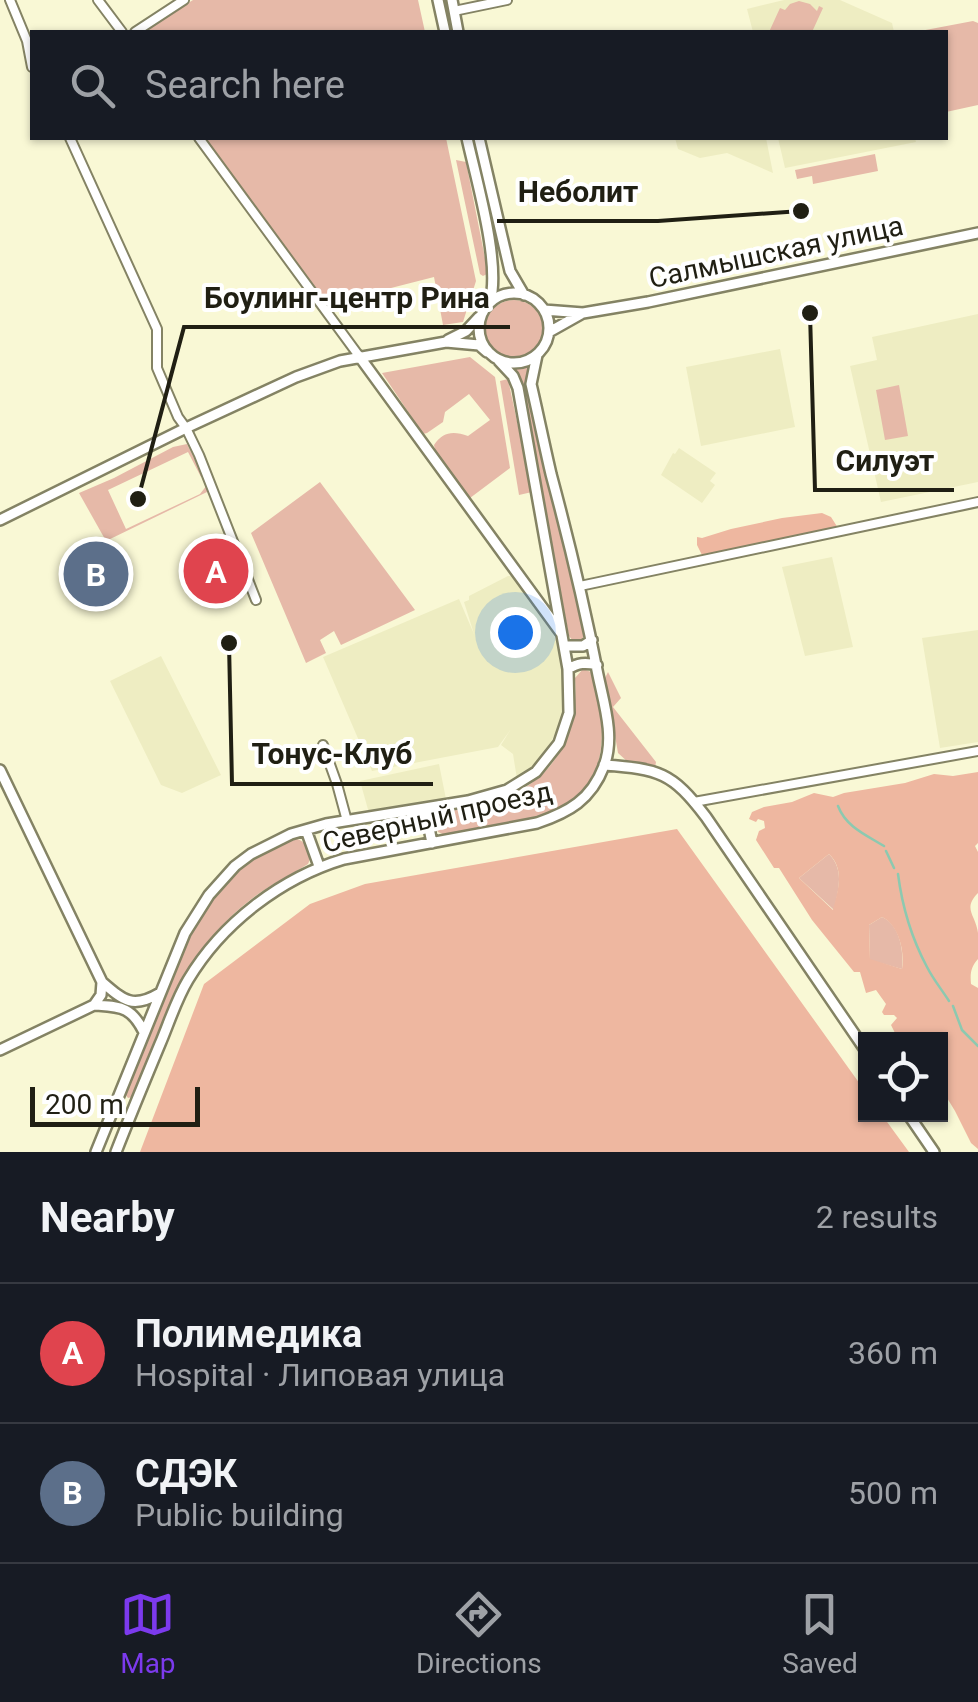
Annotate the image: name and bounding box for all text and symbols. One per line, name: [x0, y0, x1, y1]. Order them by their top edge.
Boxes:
search box: [30, 30, 948, 140]
icon: search: [65, 58, 120, 113]
text: Search here: [145, 63, 345, 107]
callout: Неболит: [497, 161, 658, 221]
text: Неболит: [518, 174, 638, 209]
street label: Салмышская улица: [646, 209, 906, 295]
callout: Боулинг-центр Рина: [184, 267, 510, 327]
text: Боулинг-центр Рина: [204, 280, 490, 315]
callout: Силуэт: [815, 430, 954, 490]
text: Силуэт: [836, 443, 934, 478]
pin: A: [184, 534, 248, 608]
pin: B: [64, 536, 128, 612]
your location: [490, 607, 541, 658]
callout: Тонус-Клуб: [232, 724, 433, 784]
text: Тонус-Клуб: [252, 736, 412, 771]
street label: Северный проезд: [319, 775, 555, 859]
map controls: [858, 1032, 948, 1122]
button: locate: [858, 1032, 948, 1122]
scale bar: [30, 1082, 200, 1126]
text: 200 m: [45, 1088, 124, 1121]
text: Nearby: [40, 1193, 175, 1242]
text: 2 results: [816, 1198, 938, 1236]
text: Полимедика: [135, 1312, 362, 1356]
text: A: [62, 1334, 83, 1372]
text: 360 m: [848, 1334, 938, 1372]
text: Hospital · Липовая улица: [135, 1356, 505, 1394]
text: СДЭК: [135, 1452, 237, 1496]
text: B: [62, 1474, 83, 1512]
text: 500 m: [848, 1474, 938, 1512]
text: Public building: [135, 1496, 344, 1534]
tab: Map: [120, 1587, 176, 1680]
tab: Directions: [416, 1587, 542, 1680]
tab: Saved: [782, 1587, 858, 1680]

